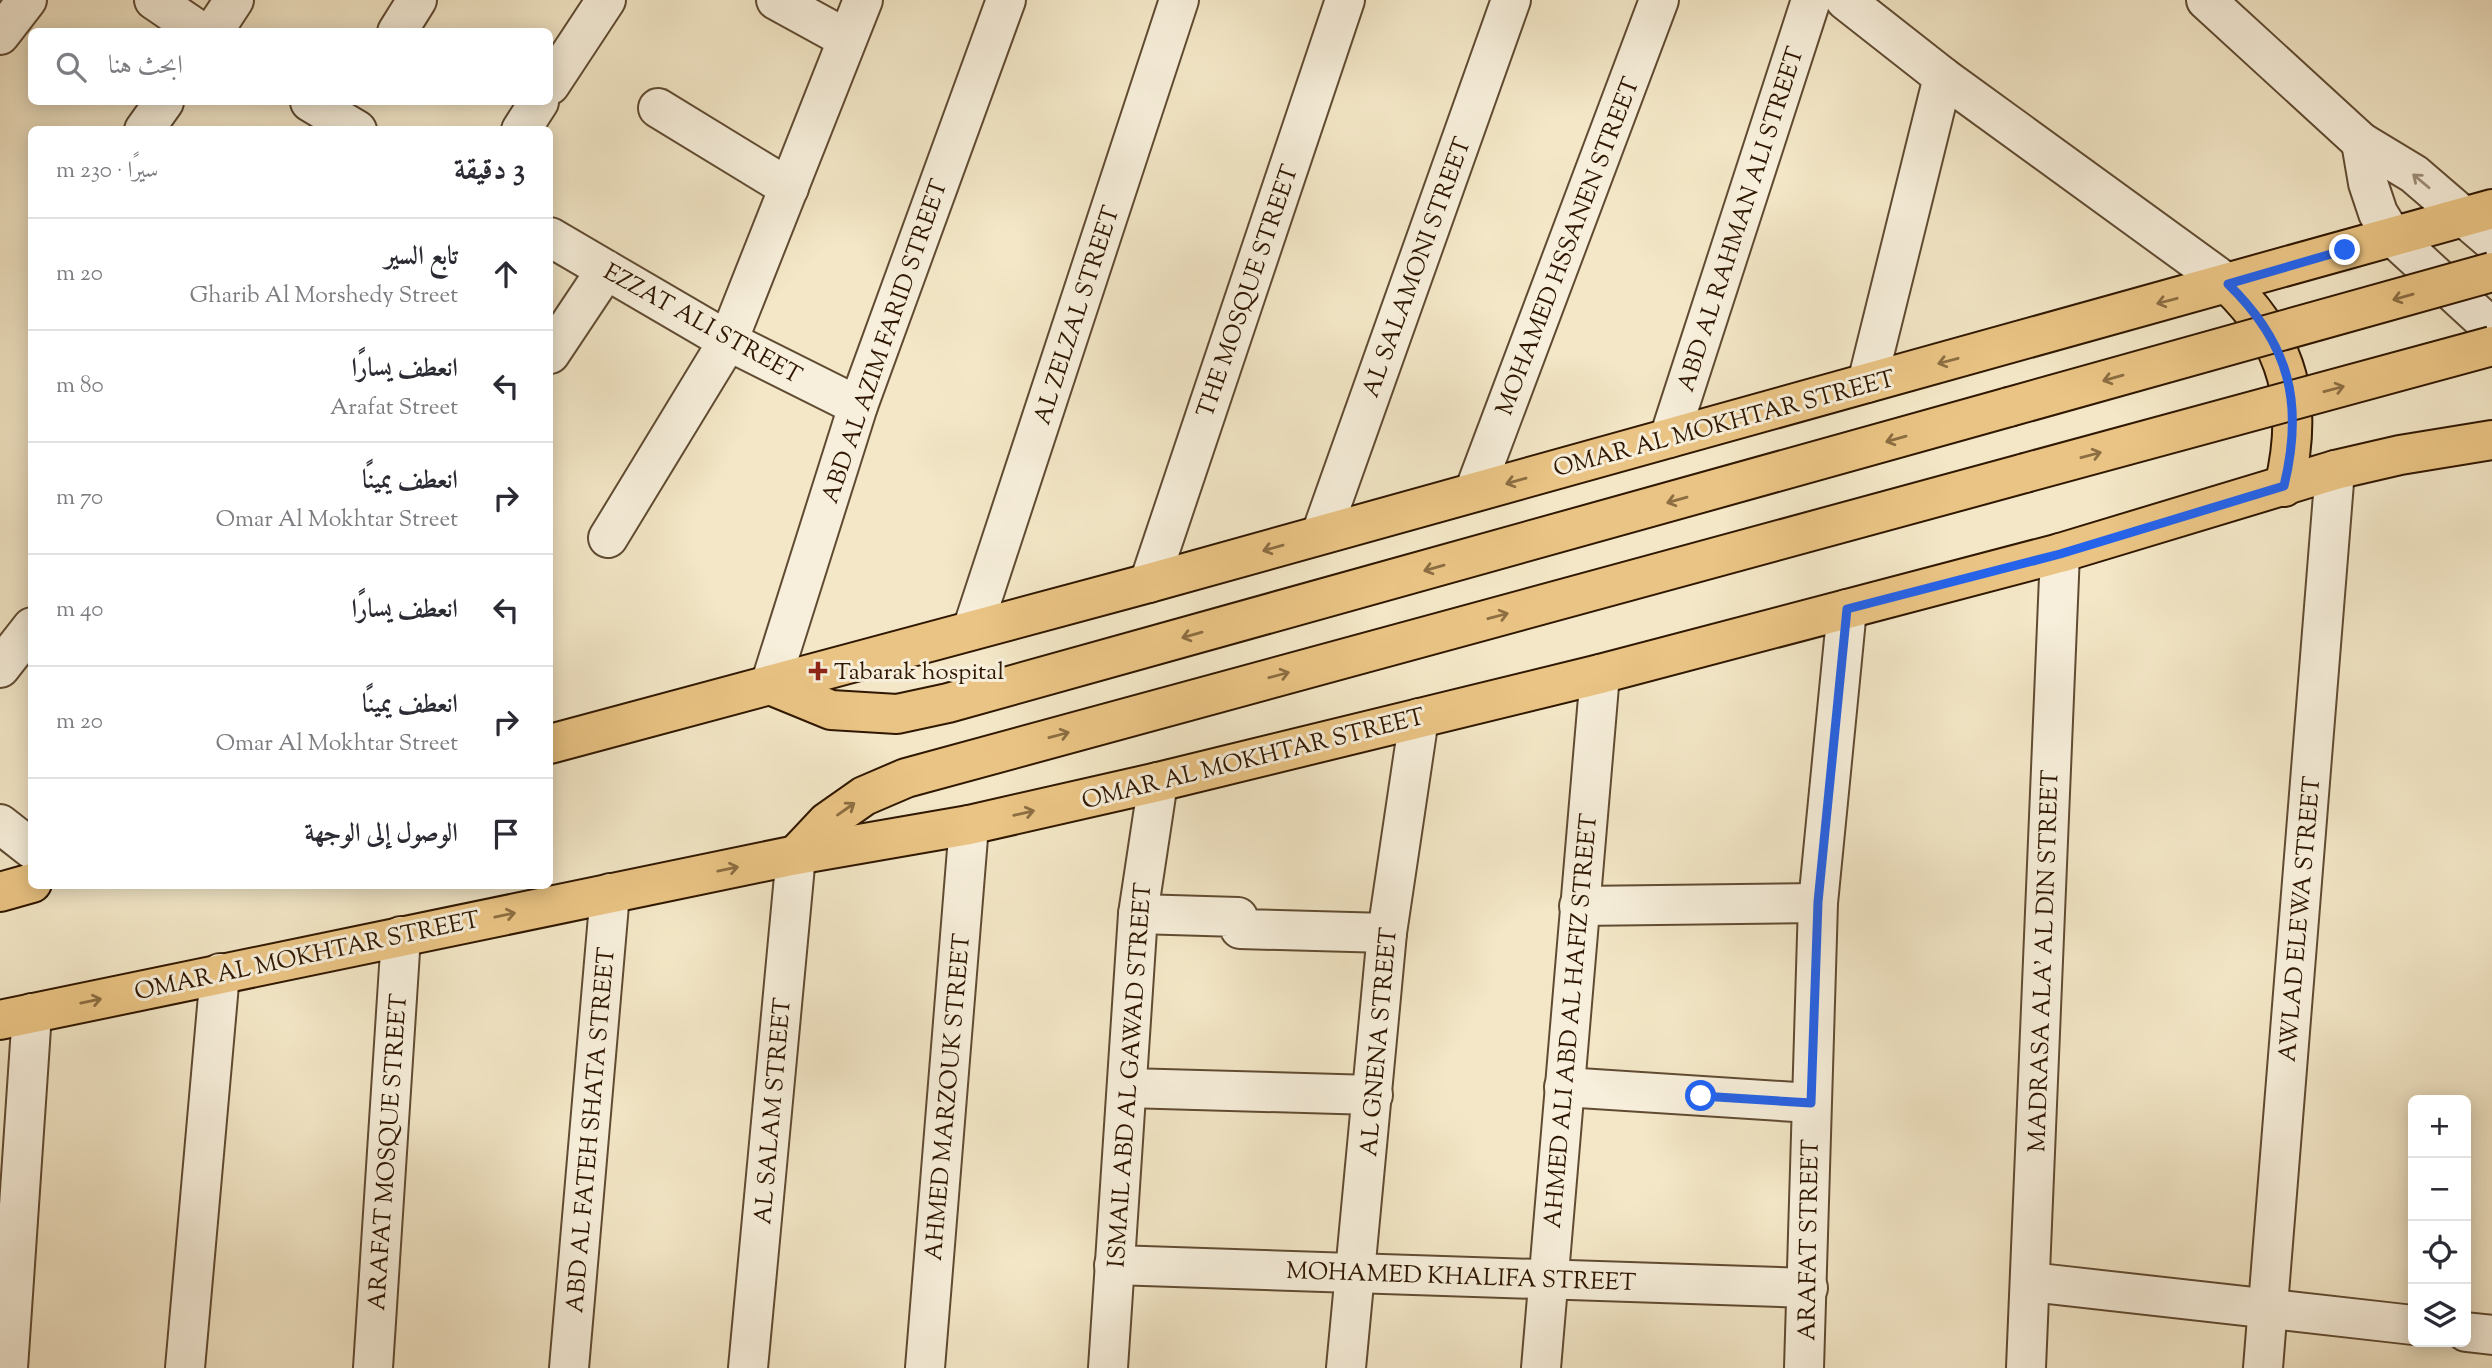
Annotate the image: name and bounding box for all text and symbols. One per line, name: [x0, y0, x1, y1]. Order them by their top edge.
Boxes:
search box: [28, 28, 553, 105]
street label: ABD AL RAHMAN ALI STREET: [1670, 43, 1814, 396]
icon: search: [52, 48, 90, 86]
text: ابحث هنا: [108, 48, 183, 85]
street label: MOHAMED HSSANEN STREET: [1489, 73, 1649, 421]
street label: AL SALAMONI STREET: [1355, 133, 1481, 402]
text: 3 دقيقة: [454, 150, 525, 193]
text: سيرًا · 230 m: [56, 155, 158, 188]
street label: THE MOSQUE STREET: [1190, 160, 1308, 423]
one-way arrow: [2413, 173, 2431, 189]
street label: ABD AL AZIM FARID STREET: [814, 175, 957, 508]
street label: AL ZELZAL STREET: [1026, 202, 1129, 429]
route end: [2329, 234, 2360, 265]
text: تابع السير: [385, 239, 458, 276]
icon: ahead: [487, 255, 525, 293]
street label: EZZAT ALI STREET: [597, 256, 808, 394]
text: 20 m: [56, 258, 103, 291]
text: Gharib Al Morshedy Street: [189, 280, 458, 313]
one-way arrow: [2392, 291, 2414, 304]
one-way arrow: [2156, 295, 2179, 308]
text: انعطف يسارًا: [351, 351, 458, 388]
one-way arrow: [1937, 355, 1959, 368]
street label: OMAR AL MOKHTAR STREET: [1550, 363, 1899, 487]
icon: left: [487, 367, 525, 405]
text: 80 m: [56, 370, 104, 403]
one-way arrow: [2102, 372, 2125, 385]
one-way arrow: [2322, 382, 2345, 395]
text: Arafat Street: [330, 392, 458, 425]
one-way arrow: [1886, 433, 1908, 446]
one-way arrow: [2079, 448, 2101, 461]
text: انعطف يمينًا: [362, 463, 458, 500]
one-way arrow: [1505, 475, 1527, 488]
icon: right: [487, 479, 525, 517]
text: 70 m: [56, 482, 103, 515]
one-way arrow: [1666, 494, 1689, 507]
text: Omar Al Mokhtar Street: [215, 504, 458, 537]
one-way arrow: [1262, 542, 1285, 555]
one-way arrow: [1424, 562, 1446, 575]
icon: left: [487, 591, 525, 629]
text: انعطف يسارًا: [351, 592, 458, 629]
text: 40 m: [56, 594, 104, 627]
one-way arrow: [1487, 609, 1509, 622]
one-way arrow: [1181, 630, 1203, 643]
place label: Tabarak hospital: [834, 656, 1004, 690]
marker: Tabarak hospital: [808, 661, 828, 681]
one-way arrow: [1268, 668, 1290, 681]
text: انعطف يمينًا: [362, 687, 458, 724]
street label: OMAR AL MOKHTAR STREET: [1078, 701, 1429, 819]
icon: right: [487, 703, 525, 741]
text: 20 m: [56, 706, 103, 739]
text: Omar Al Mokhtar Street: [215, 728, 458, 761]
one-way arrow: [1048, 728, 1070, 741]
street label: MADRASA ALA' AL DIN STREET: [2021, 769, 2069, 1153]
street label: AWLAD ELEWA STREET: [2272, 775, 2330, 1063]
one-way arrow: [835, 802, 855, 816]
one-way arrow: [1012, 805, 1035, 819]
street label: AHMED ALI ABD AL HAFIZ STREET: [1537, 812, 1607, 1230]
icon: arrive: [487, 815, 525, 853]
text: الوصول إلى الوجهة: [304, 816, 458, 853]
one-way arrow: [716, 861, 739, 875]
street label: ISMAIL ABD AL GAWAD STREET: [1101, 882, 1161, 1269]
street label: OMAR AL MOKHTAR STREET: [131, 904, 483, 1010]
one-way arrow: [493, 907, 516, 921]
street label: AL GNENA STREET: [1353, 926, 1407, 1158]
street label: AHMED MARZOUK STREET: [918, 932, 980, 1262]
street label: ABD AL FATEH SHATA STREET: [559, 946, 625, 1314]
street label: ARAFAT MOSQUE STREET: [361, 992, 417, 1312]
one-way arrow: [79, 993, 102, 1007]
street label: AL SALAM STREET: [747, 996, 801, 1226]
route start: [1685, 1080, 1716, 1111]
map controls: [2408, 1095, 2471, 1347]
button: +: [2408, 1095, 2471, 1158]
street label: ARAFAT STREET: [1791, 1139, 1829, 1341]
button: −: [2408, 1158, 2471, 1221]
button: locate: [2408, 1221, 2471, 1284]
street label: MOHAMED KHALIFA STREET: [1285, 1255, 1637, 1301]
button: layers: [2408, 1284, 2471, 1347]

